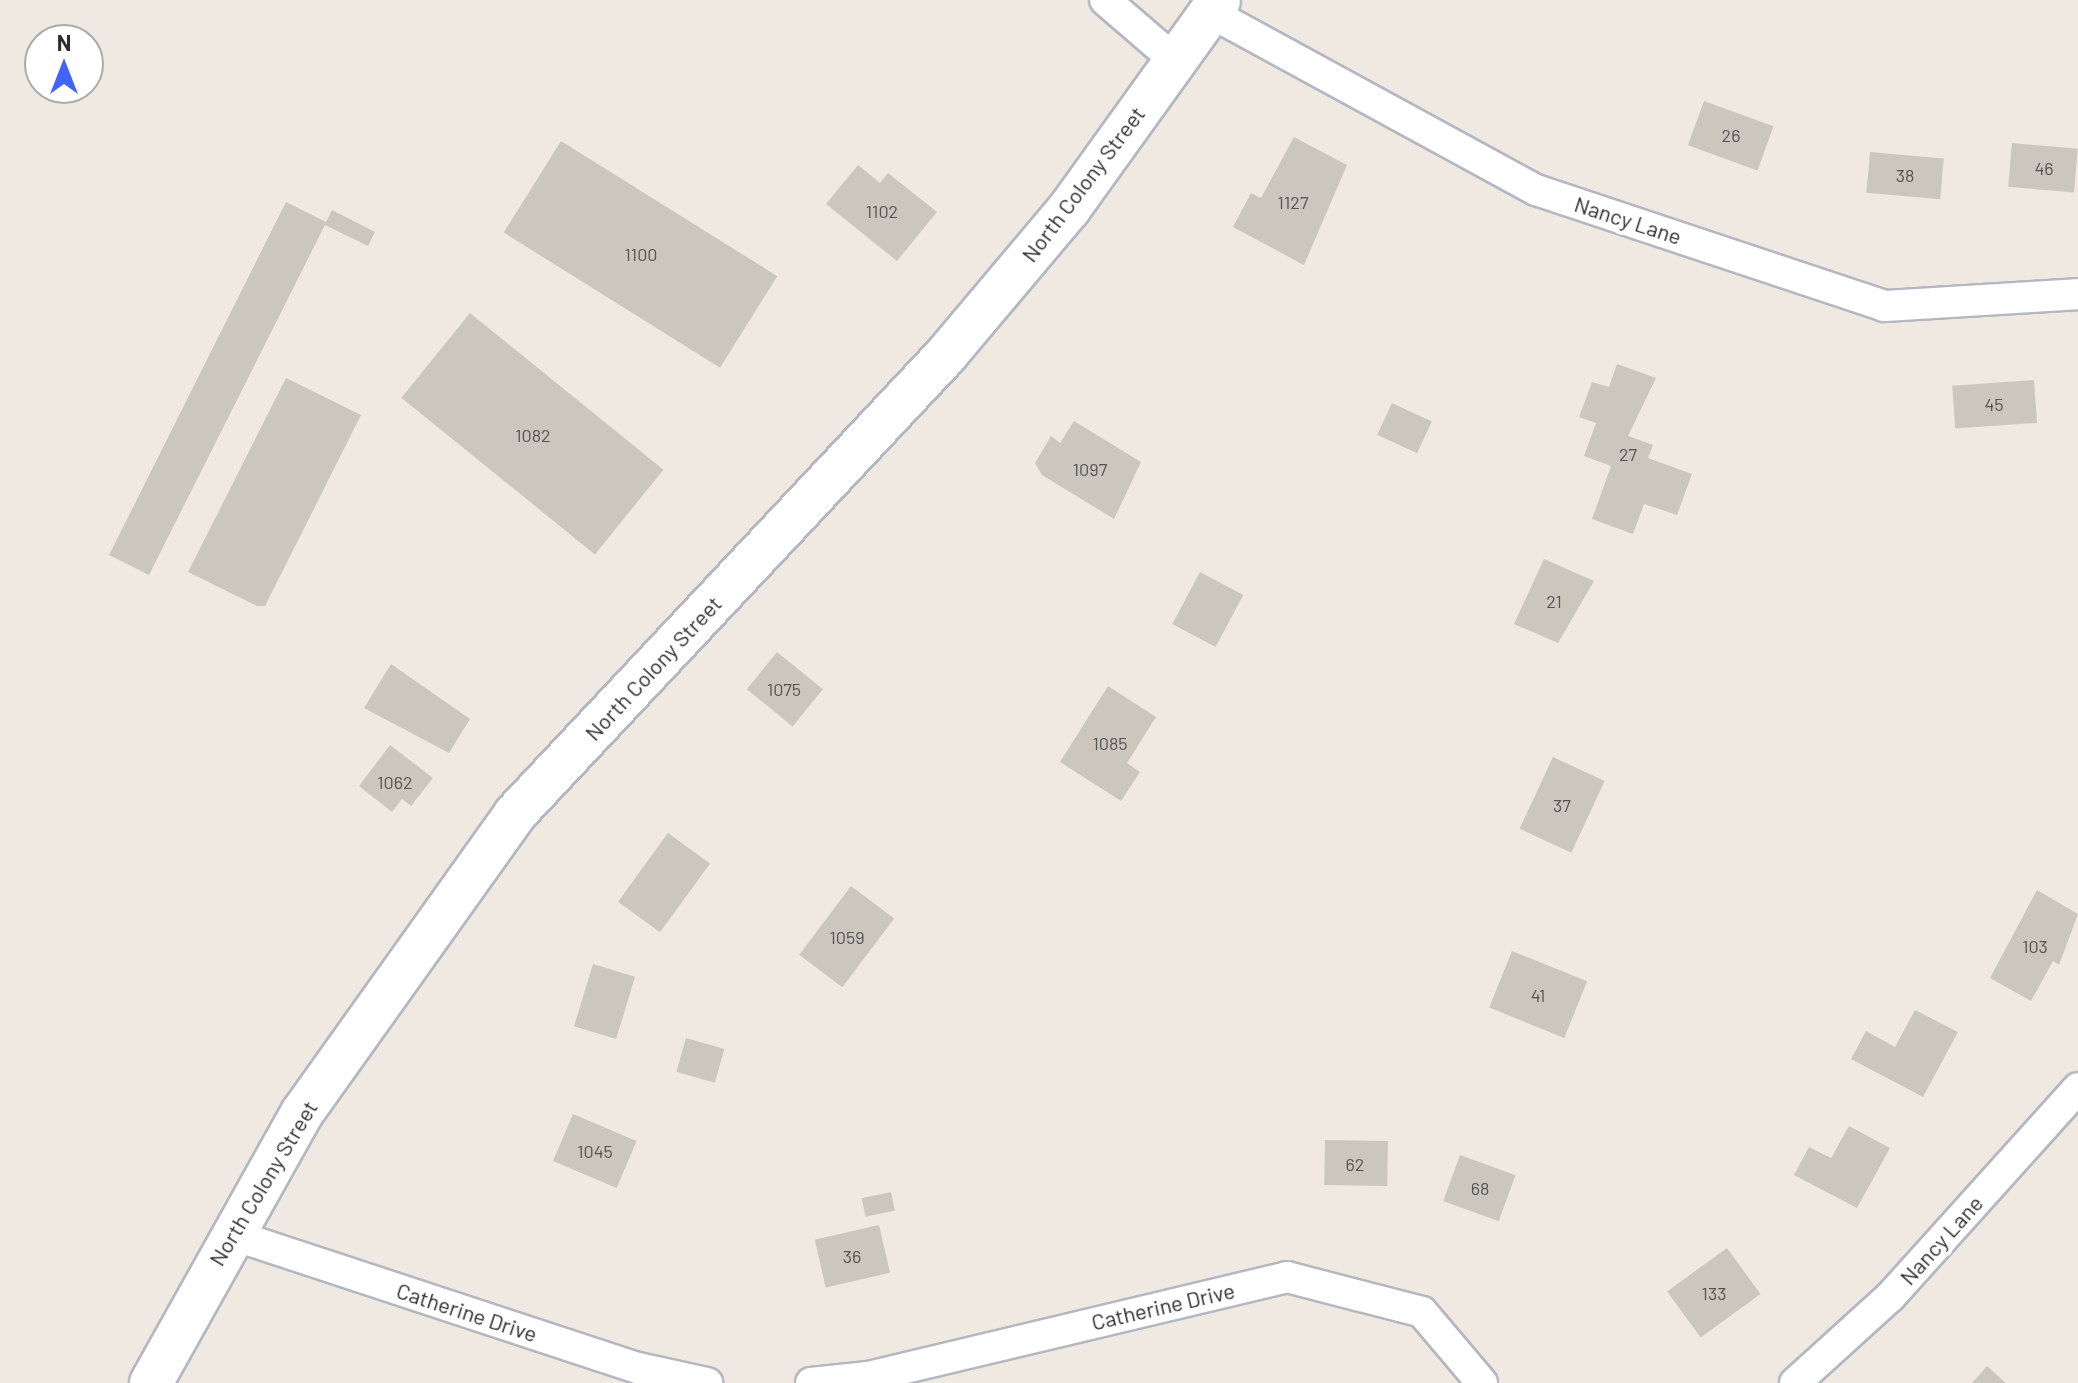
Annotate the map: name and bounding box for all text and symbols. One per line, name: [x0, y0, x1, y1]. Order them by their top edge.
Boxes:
north arrow: [24, 24, 104, 104]
text: N: [57, 29, 71, 55]
street label: North Colony Street: [1016, 101, 1150, 267]
house number: 26: [1722, 124, 1740, 146]
house number: 46: [2034, 157, 2054, 179]
house number: 38: [1896, 164, 1914, 186]
street label: Nancy Lane: [1571, 190, 1685, 250]
house number: 1127: [1278, 191, 1308, 213]
house number: 1102: [866, 200, 898, 222]
house number: 1100: [625, 243, 657, 265]
house number: 45: [1984, 393, 2004, 415]
house number: 1082: [515, 424, 551, 446]
house number: 27: [1619, 443, 1637, 465]
house number: 1097: [1073, 458, 1107, 480]
street label: North Colony Street: [579, 590, 727, 746]
house number: 21: [1546, 590, 1562, 612]
house number: 1075: [767, 678, 801, 700]
house number: 1085: [1092, 732, 1128, 754]
house number: 1062: [377, 771, 413, 793]
house number: 37: [1553, 794, 1571, 816]
house number: 1059: [829, 926, 865, 948]
house number: 103: [2022, 935, 2048, 957]
house number: 41: [1531, 984, 1545, 1006]
street label: North Colony Street: [203, 1096, 323, 1270]
house number: 1045: [577, 1140, 613, 1162]
house number: 62: [1346, 1153, 1364, 1175]
house number: 68: [1471, 1177, 1489, 1199]
street label: Nancy Lane: [1894, 1190, 1988, 1290]
house number: 36: [843, 1245, 861, 1267]
street label: Catherine Drive: [393, 1277, 541, 1347]
street label: Catherine Drive: [1089, 1277, 1237, 1335]
house number: 133: [1702, 1282, 1726, 1304]

